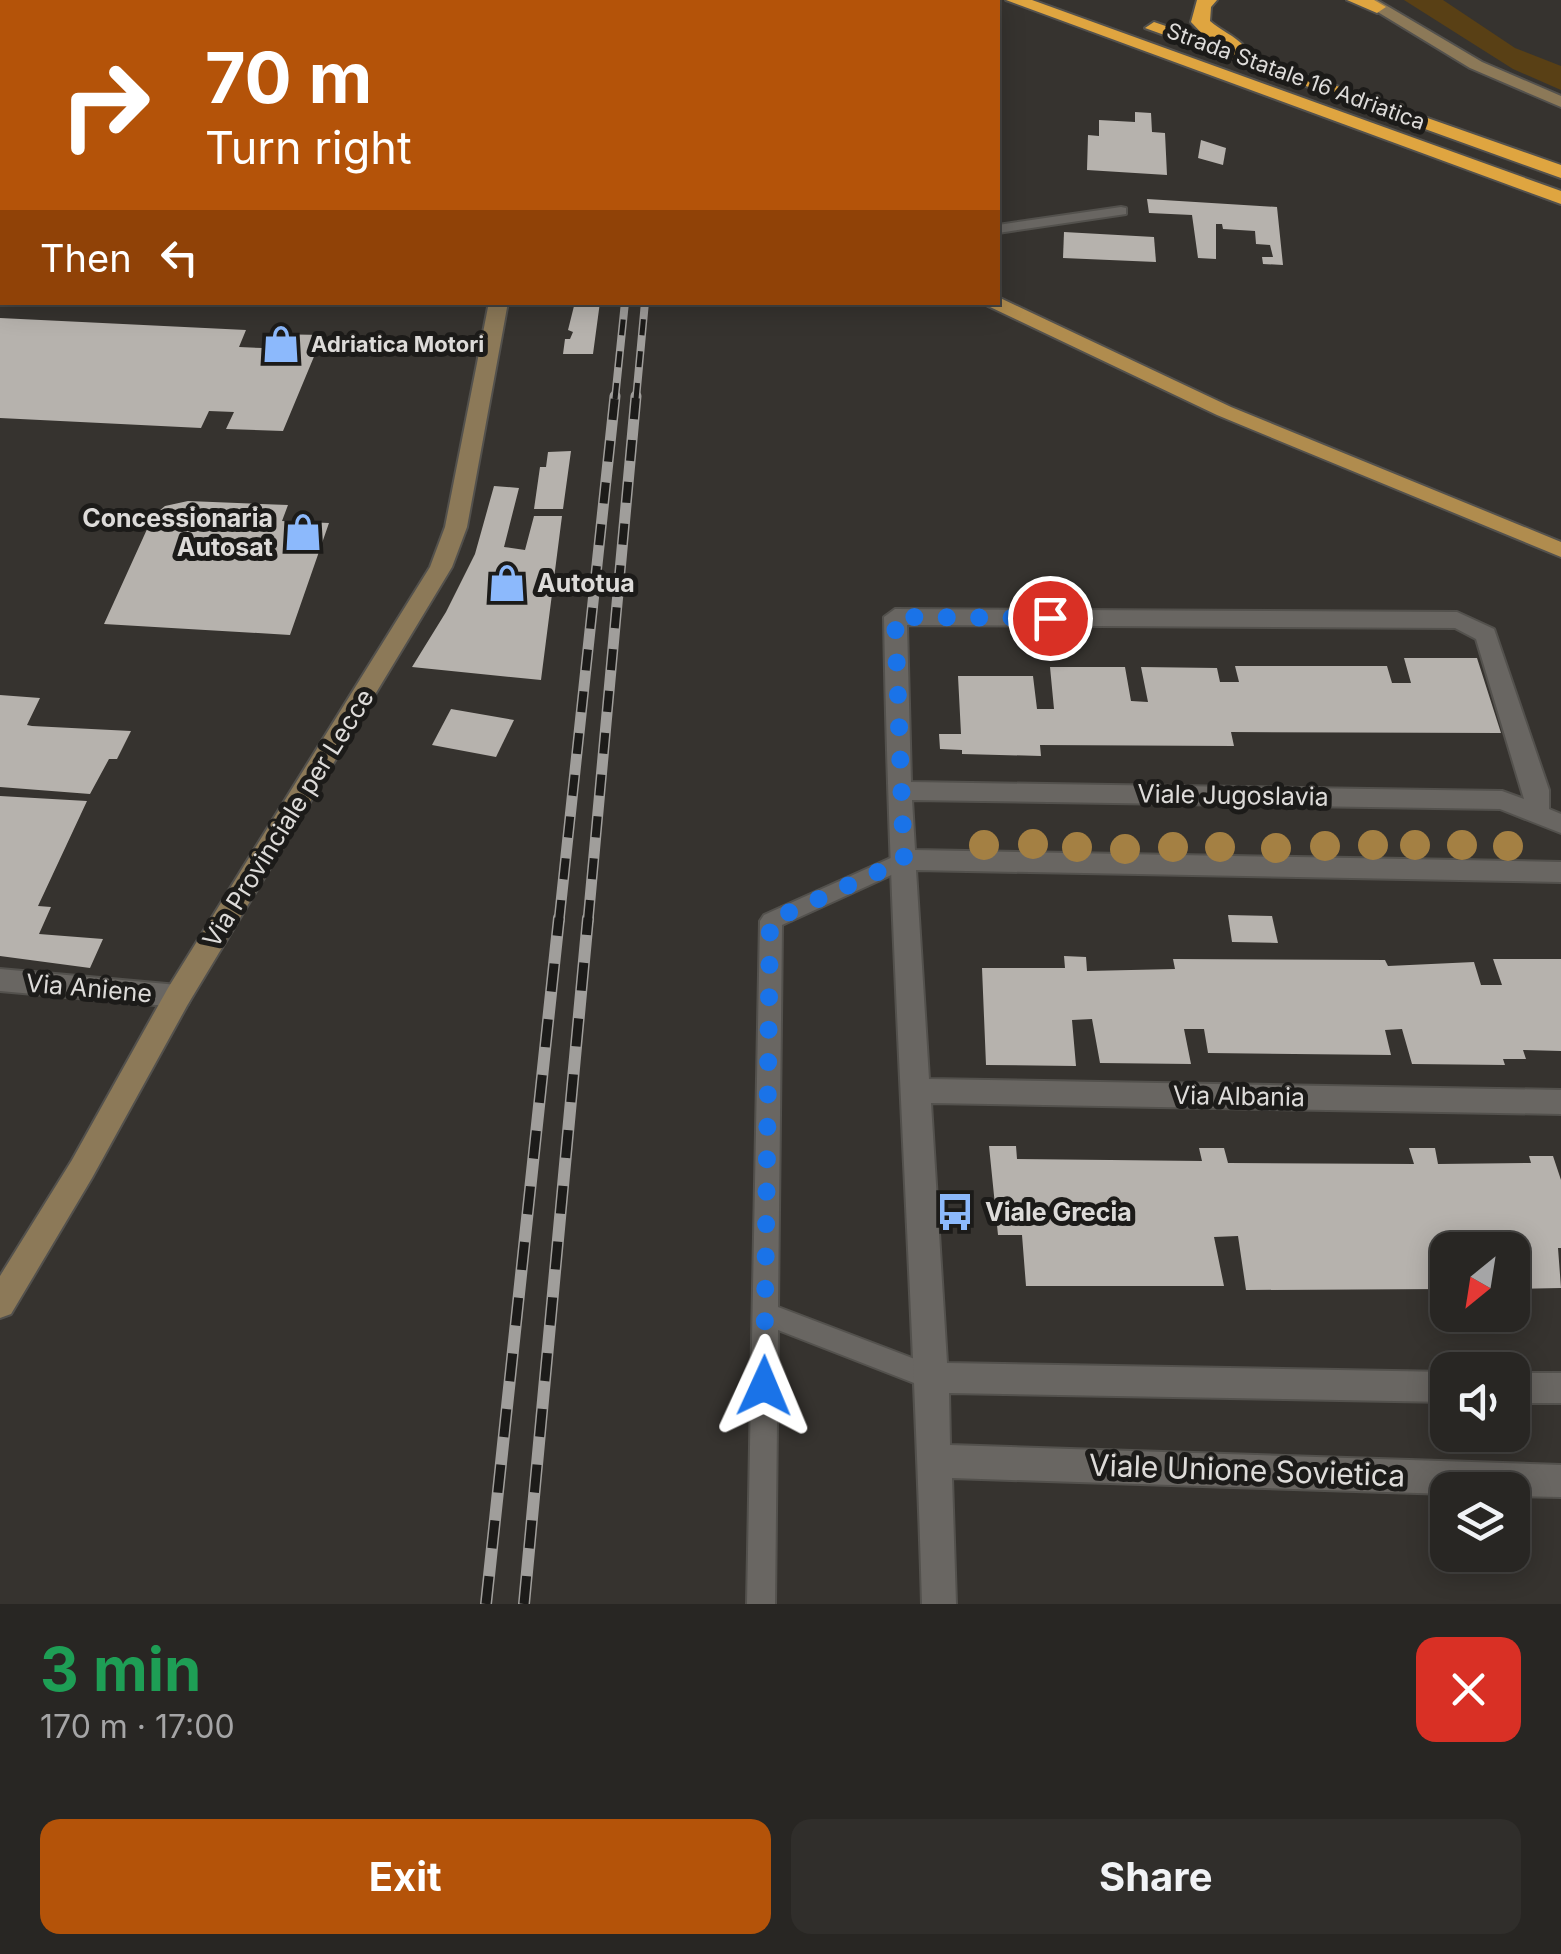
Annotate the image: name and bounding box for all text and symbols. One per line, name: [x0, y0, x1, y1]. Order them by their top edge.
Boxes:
street label: Strada Statale 16 Adriatica: [1163, 17, 1429, 135]
text: 70 m: [205, 35, 372, 120]
icon: right: [40, 40, 170, 170]
text: Turn right: [205, 120, 412, 175]
icon: left: [152, 230, 207, 285]
text: Then: [40, 235, 132, 281]
shop icon: Adriatica Motori: [260, 323, 302, 365]
place label: Adriatica Motori: [311, 331, 484, 357]
place label: Concessionaria Autosat: [82, 503, 273, 562]
shop icon: Concessionaria Autosat: [282, 511, 324, 553]
shop icon: Autotua: [486, 562, 528, 604]
place label: Autotua: [537, 568, 635, 598]
pin: [1008, 576, 1093, 661]
icon: arrive: [1023, 591, 1078, 646]
street label: Via Provinciale per Lecce: [196, 683, 380, 953]
street label: Viale Jugoslavia: [1137, 778, 1329, 812]
street label: Via Aniene: [25, 968, 153, 1008]
street label: Via Albania: [1173, 1080, 1305, 1112]
bus stop icon: Viale Grecia: [934, 1191, 976, 1233]
place label: Viale Grecia: [985, 1197, 1132, 1227]
north arrow: [1430, 1232, 1530, 1332]
map controls: [1430, 1232, 1530, 1572]
position arrow: [712, 1334, 816, 1438]
button: sound: [1430, 1352, 1530, 1452]
street label: Viale Unione Sovietica: [1088, 1446, 1406, 1494]
button: layers: [1430, 1472, 1530, 1572]
text: 3 min: [40, 1633, 201, 1705]
button: close: [1416, 1637, 1521, 1742]
text: 170 m · 17:00: [40, 1707, 235, 1746]
button: Exit: [40, 1819, 771, 1934]
button: Share: [791, 1819, 1521, 1934]

